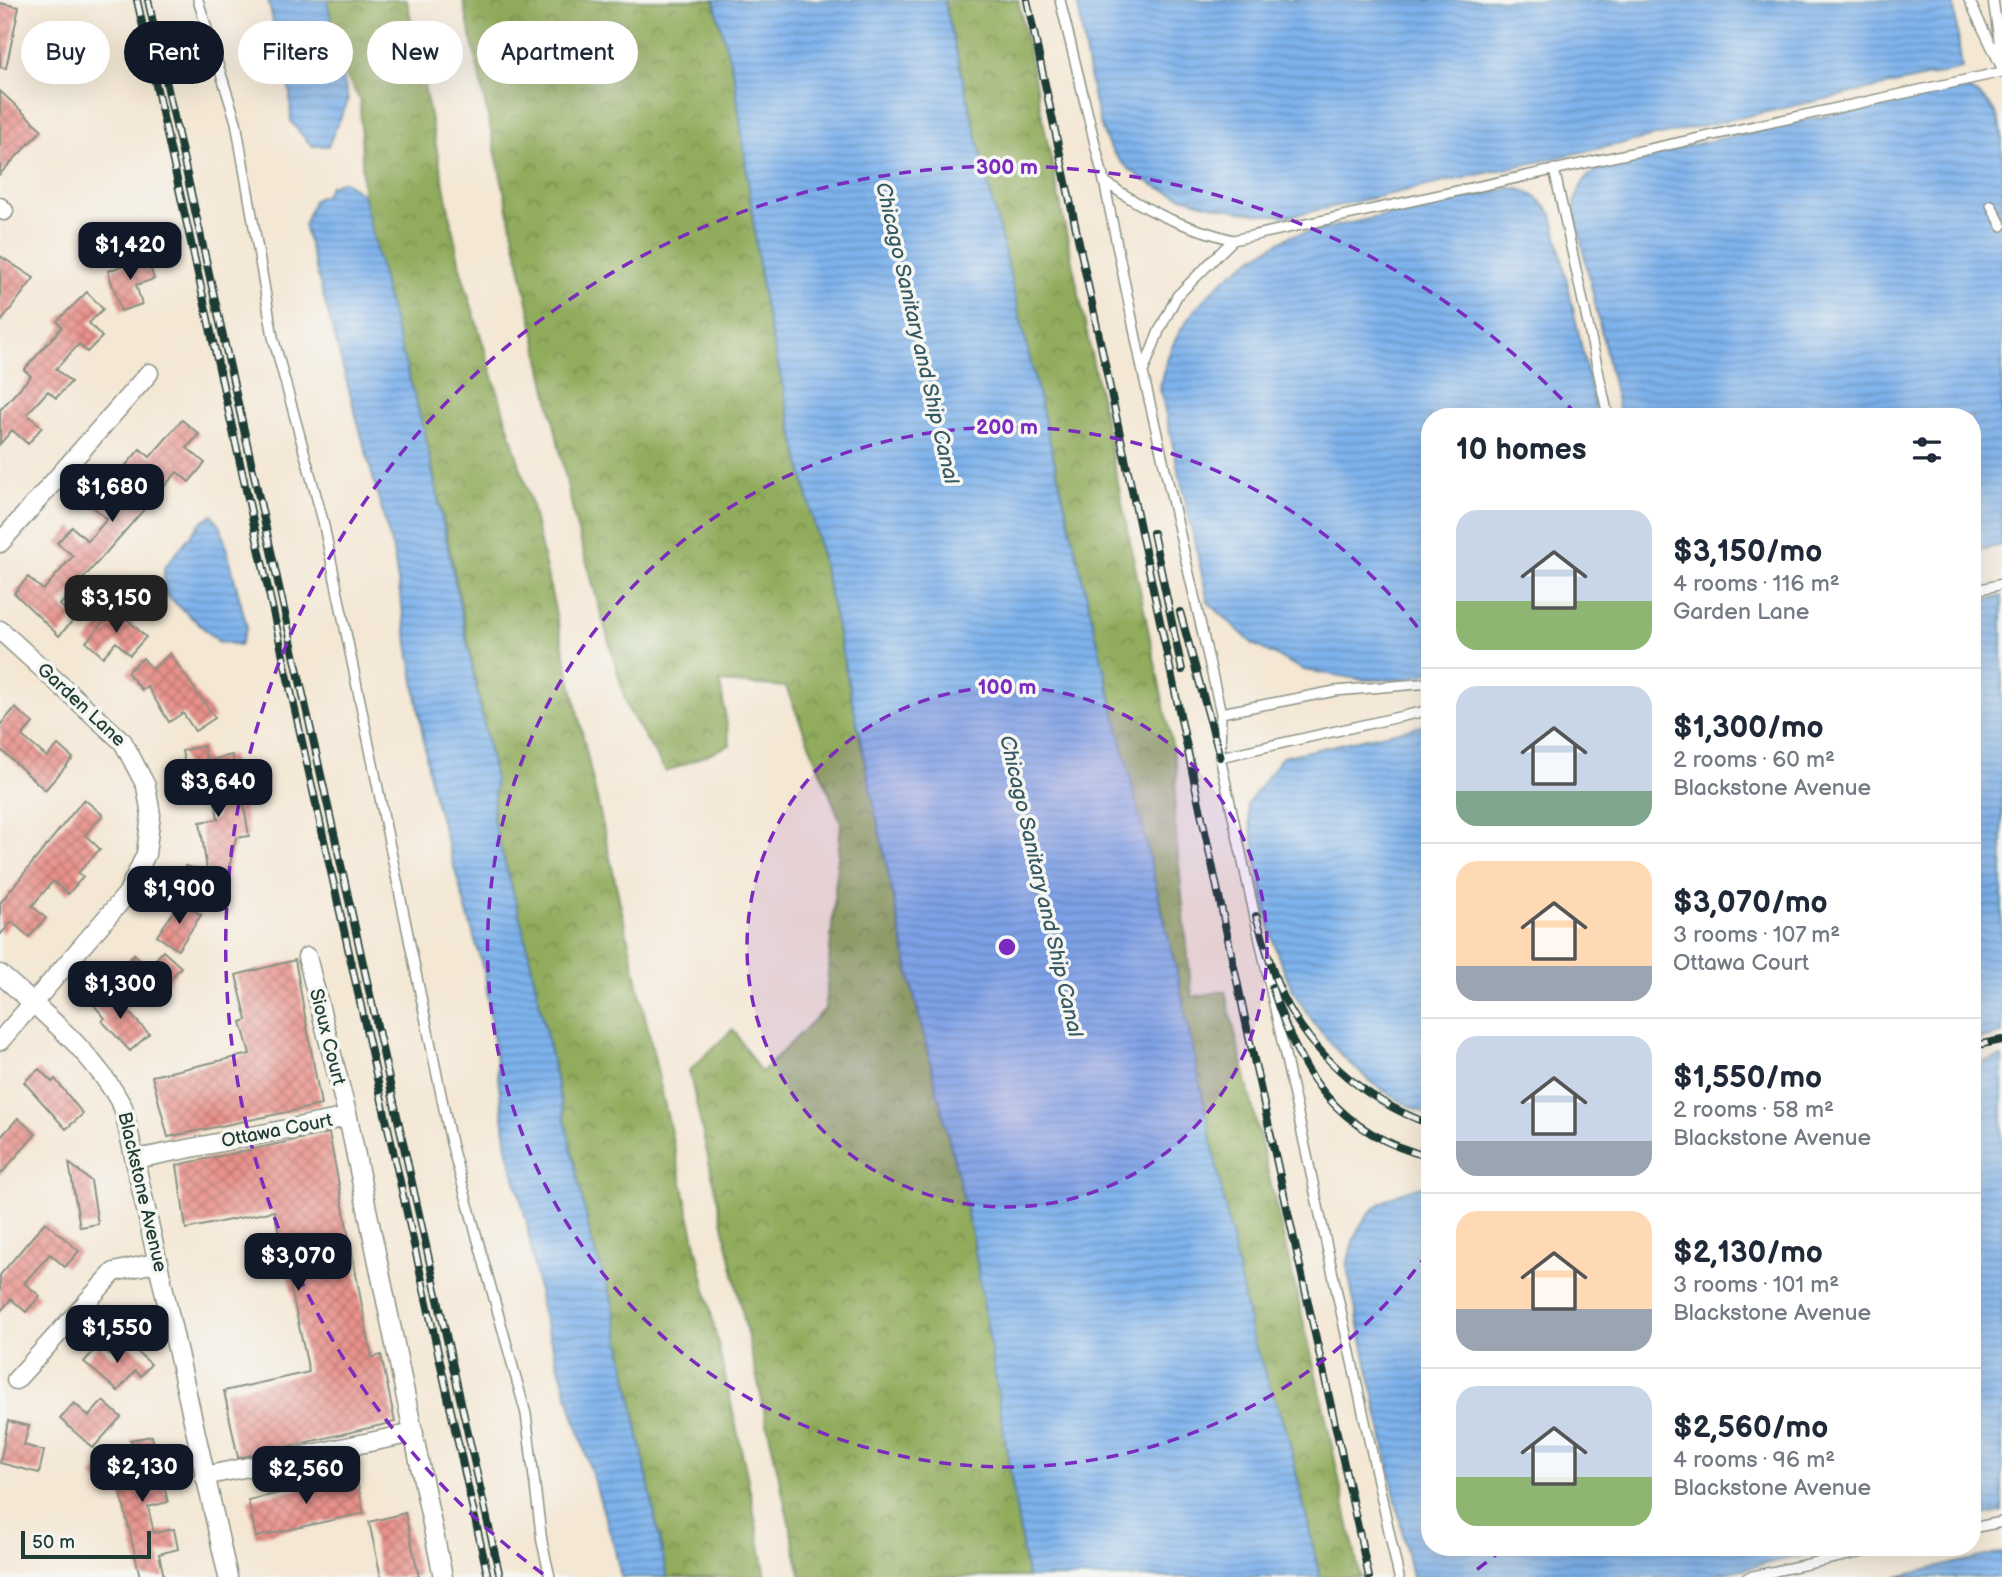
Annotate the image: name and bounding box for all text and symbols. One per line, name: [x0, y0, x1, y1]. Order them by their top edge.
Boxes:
chip: Buy: [21, 21, 110, 84]
chip: Rent: [124, 21, 224, 84]
chip: Filters: [238, 21, 353, 84]
chip: New: [367, 21, 463, 84]
chip: Apartment: [477, 21, 638, 84]
text: 300 m: [976, 155, 1038, 180]
water label: Chicago Sanitary and Ship Canal: [870, 180, 964, 487]
pin: $1,420: [73, 222, 187, 282]
text: $1,420: [94, 231, 166, 259]
text: 200 m: [976, 415, 1038, 440]
icon: filters: [1908, 431, 1946, 469]
text: 10 homes: [1456, 432, 1587, 468]
pin: $1,680: [55, 464, 169, 524]
text: $1,680: [76, 473, 148, 501]
text: $3,150/mo: [1673, 534, 1822, 570]
icon: home: [1512, 538, 1596, 622]
text: 4 rooms · 116 m²: [1673, 570, 1840, 598]
pin: $3,150: [59, 576, 173, 635]
text: $3,150: [81, 584, 151, 612]
text: Garden Lane: [1673, 598, 1809, 626]
street label: Garden Lane: [32, 658, 130, 752]
text: 100 m: [978, 675, 1036, 700]
text: $1,300/mo: [1673, 710, 1824, 746]
icon: home: [1512, 714, 1596, 798]
water label: Chicago Sanitary and Ship Canal: [994, 733, 1088, 1040]
text: 2 rooms · 60 m²: [1673, 746, 1835, 774]
pin: $3,640: [161, 760, 275, 819]
text: $3,640: [180, 768, 256, 796]
text: Blackstone Avenue: [1673, 774, 1871, 802]
pin: $1,900: [122, 866, 236, 926]
text: $1,900: [143, 875, 215, 903]
text: $3,070/mo: [1673, 885, 1828, 921]
icon: home: [1512, 889, 1596, 973]
text: 3 rooms · 107 m²: [1673, 921, 1840, 949]
centre of rings: [995, 935, 1019, 959]
text: Ottawa Court: [1673, 949, 1809, 977]
pin: $1,300: [63, 962, 177, 1021]
text: $1,300: [84, 970, 156, 998]
street label: Sioux Court: [304, 986, 350, 1088]
text: $1,550/mo: [1673, 1060, 1822, 1096]
icon: home: [1512, 1064, 1596, 1148]
text: 2 rooms · 58 m²: [1673, 1096, 1834, 1124]
street label: Ottawa Court: [220, 1109, 335, 1153]
street label: Blackstone Avenue: [112, 1110, 172, 1274]
text: Blackstone Avenue: [1673, 1124, 1871, 1152]
pin: $3,070: [241, 1234, 355, 1293]
text: $2,130/mo: [1673, 1235, 1823, 1271]
icon: home: [1512, 1239, 1596, 1323]
text: $3,070: [260, 1242, 336, 1270]
text: 3 rooms · 101 m²: [1673, 1271, 1839, 1299]
text: Blackstone Avenue: [1673, 1299, 1871, 1327]
pin: $1,550: [60, 1306, 174, 1365]
text: $1,550: [82, 1314, 152, 1342]
text: $2,560/mo: [1673, 1410, 1828, 1446]
icon: home: [1512, 1414, 1596, 1498]
pin: $2,130: [85, 1444, 199, 1504]
pin: $2,560: [249, 1446, 363, 1506]
text: 4 rooms · 96 m²: [1673, 1446, 1835, 1474]
text: $2,130: [106, 1453, 178, 1481]
text: $2,560: [268, 1455, 344, 1483]
text: Blackstone Avenue: [1673, 1474, 1871, 1502]
scale bar: [21, 1528, 150, 1560]
text: 50 m: [32, 1531, 75, 1554]

